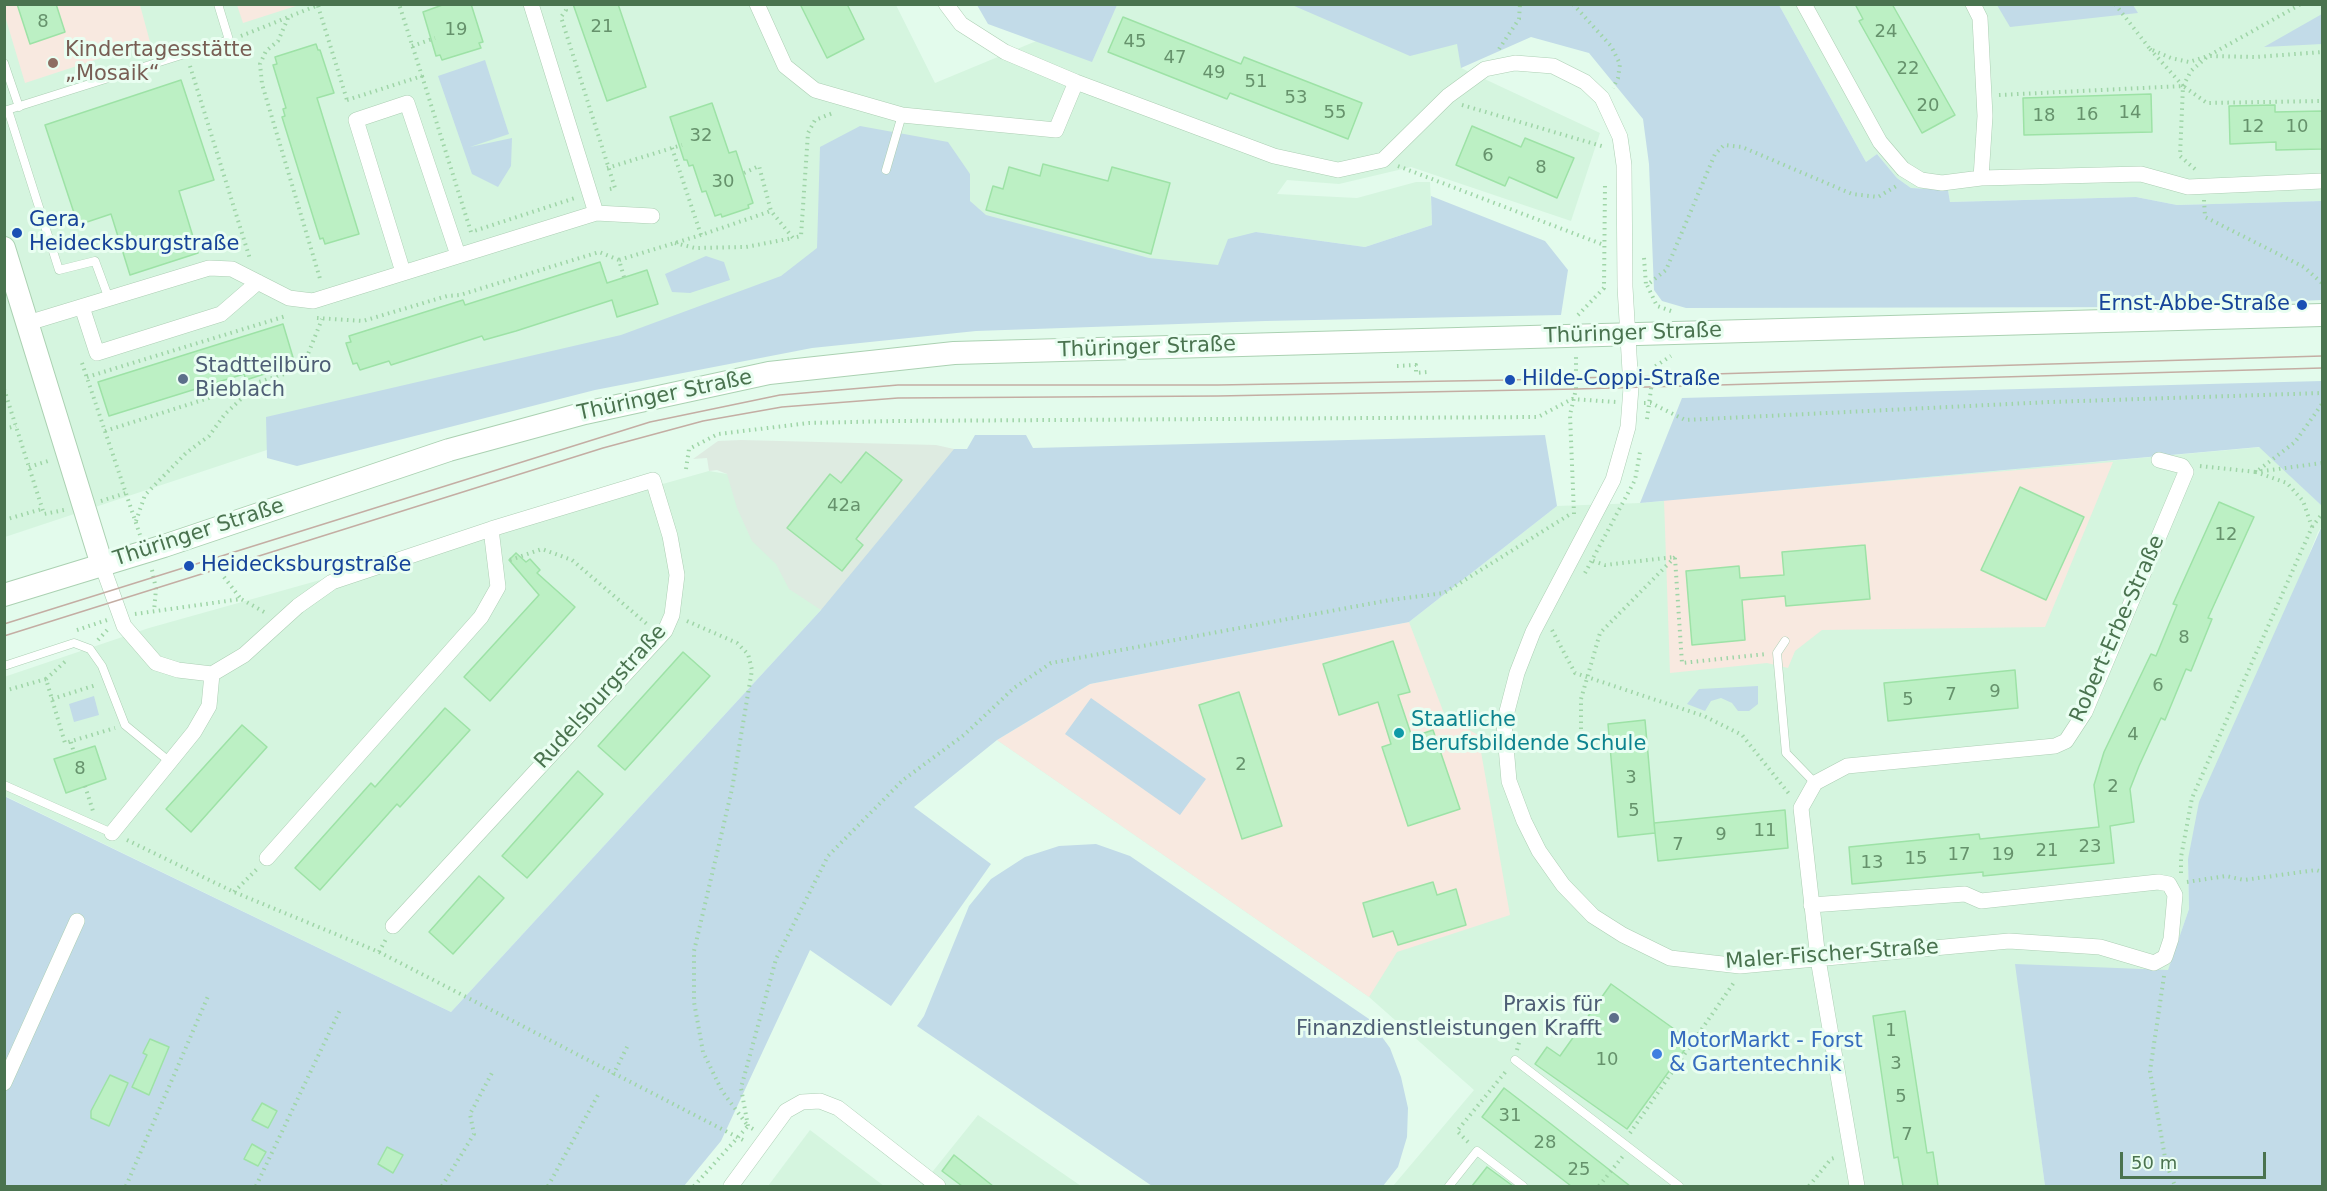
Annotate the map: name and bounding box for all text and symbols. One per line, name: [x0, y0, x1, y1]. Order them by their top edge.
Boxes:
house number: 8: [37, 11, 49, 33]
house number: 21: [591, 16, 613, 38]
house number: 19: [445, 19, 467, 41]
house number: 24: [1875, 21, 1897, 43]
house number: 45: [1124, 31, 1146, 53]
place label: Kindertagesstätte „Mosaik“: [65, 38, 253, 88]
house number: 47: [1164, 47, 1186, 69]
marker: Kindertagesstätte „Mosaik“: [46, 56, 60, 70]
house number: 22: [1897, 58, 1919, 80]
house number: 49: [1203, 62, 1225, 84]
house number: 51: [1245, 71, 1267, 93]
house number: 53: [1285, 87, 1307, 109]
house number: 20: [1917, 95, 1939, 117]
house number: 55: [1324, 102, 1346, 124]
house number: 14: [2119, 102, 2141, 124]
house number: 16: [2076, 104, 2098, 126]
house number: 18: [2033, 105, 2055, 127]
house number: 12: [2242, 116, 2264, 138]
house number: 10: [2286, 116, 2308, 138]
house number: 32: [690, 125, 712, 147]
house number: 6: [1482, 145, 1494, 167]
house number: 8: [1535, 157, 1547, 179]
house number: 30: [712, 171, 734, 193]
place label: Gera, Heidecksburgstraße: [29, 208, 240, 258]
marker: Gera, Heidecksburgstraße: [10, 226, 24, 240]
place label: Ernst-Abbe-Straße: [2098, 292, 2290, 318]
marker: Ernst-Abbe-Straße: [2295, 298, 2309, 312]
street label: Thüringer Straße: [1544, 318, 1722, 350]
street label: Thüringer Straße: [1058, 332, 1236, 364]
place label: Stadtteilbüro Bieblach: [195, 354, 331, 404]
street label: Thüringer Straße: [575, 365, 755, 427]
place label: Hilde-Coppi-Straße: [1522, 367, 1720, 393]
marker: Stadtteilbüro Bieblach: [176, 372, 190, 386]
marker: Hilde-Coppi-Straße: [1503, 373, 1517, 387]
street label: Thüringer Straße: [110, 494, 288, 572]
house number: 42a: [827, 495, 861, 517]
house number: 12: [2215, 524, 2237, 546]
street label: Robert-Erbe-Straße: [2065, 532, 2171, 726]
place label: Heidecksburgstraße: [201, 553, 412, 579]
marker: Heidecksburgstraße: [182, 559, 196, 573]
street label: Rudelsburgstraße: [530, 620, 672, 774]
house number: 8: [2178, 627, 2190, 649]
house number: 6: [2152, 675, 2164, 697]
house number: 9: [1989, 681, 2001, 703]
house number: 7: [1945, 684, 1957, 706]
house number: 5: [1902, 689, 1914, 711]
place label: Staatliche Berufsbildende Schule: [1411, 708, 1646, 758]
house number: 4: [2127, 724, 2139, 746]
marker: Staatliche Berufsbildende Schule: [1392, 726, 1406, 740]
house number: 2: [1235, 754, 1247, 776]
house number: 8: [74, 758, 86, 780]
house number: 3: [1625, 767, 1637, 789]
house number: 2: [2107, 776, 2119, 798]
house number: 5: [1628, 800, 1640, 822]
house number: 11: [1754, 820, 1776, 842]
house number: 9: [1715, 824, 1727, 846]
house number: 7: [1672, 834, 1684, 856]
house number: 23: [2079, 836, 2101, 858]
house number: 21: [2036, 840, 2058, 862]
house number: 17: [1948, 844, 1970, 866]
house number: 19: [1992, 844, 2014, 866]
house number: 15: [1905, 848, 1927, 870]
house number: 13: [1861, 852, 1883, 874]
street label: Maler-Fischer-Straße: [1724, 935, 1940, 975]
place label: Praxis für Finanzdienstleistungen Krafft: [1296, 993, 1602, 1043]
marker: Praxis für Finanzdienstleistungen Krafft: [1607, 1011, 1621, 1025]
house number: 1: [1885, 1020, 1897, 1042]
place label: MotorMarkt - Forst & Gartentechnik: [1669, 1029, 1863, 1079]
marker: MotorMarkt - Forst & Gartentechnik: [1650, 1047, 1664, 1061]
house number: 10: [1596, 1049, 1618, 1071]
house number: 3: [1890, 1053, 1902, 1075]
house number: 5: [1895, 1086, 1907, 1108]
house number: 31: [1499, 1105, 1521, 1127]
house number: 7: [1901, 1124, 1913, 1146]
house number: 28: [1534, 1132, 1556, 1154]
scale bar: [2123, 1140, 2268, 1178]
text: 50 m: [2131, 1152, 2177, 1173]
house number: 25: [1568, 1159, 1590, 1181]

